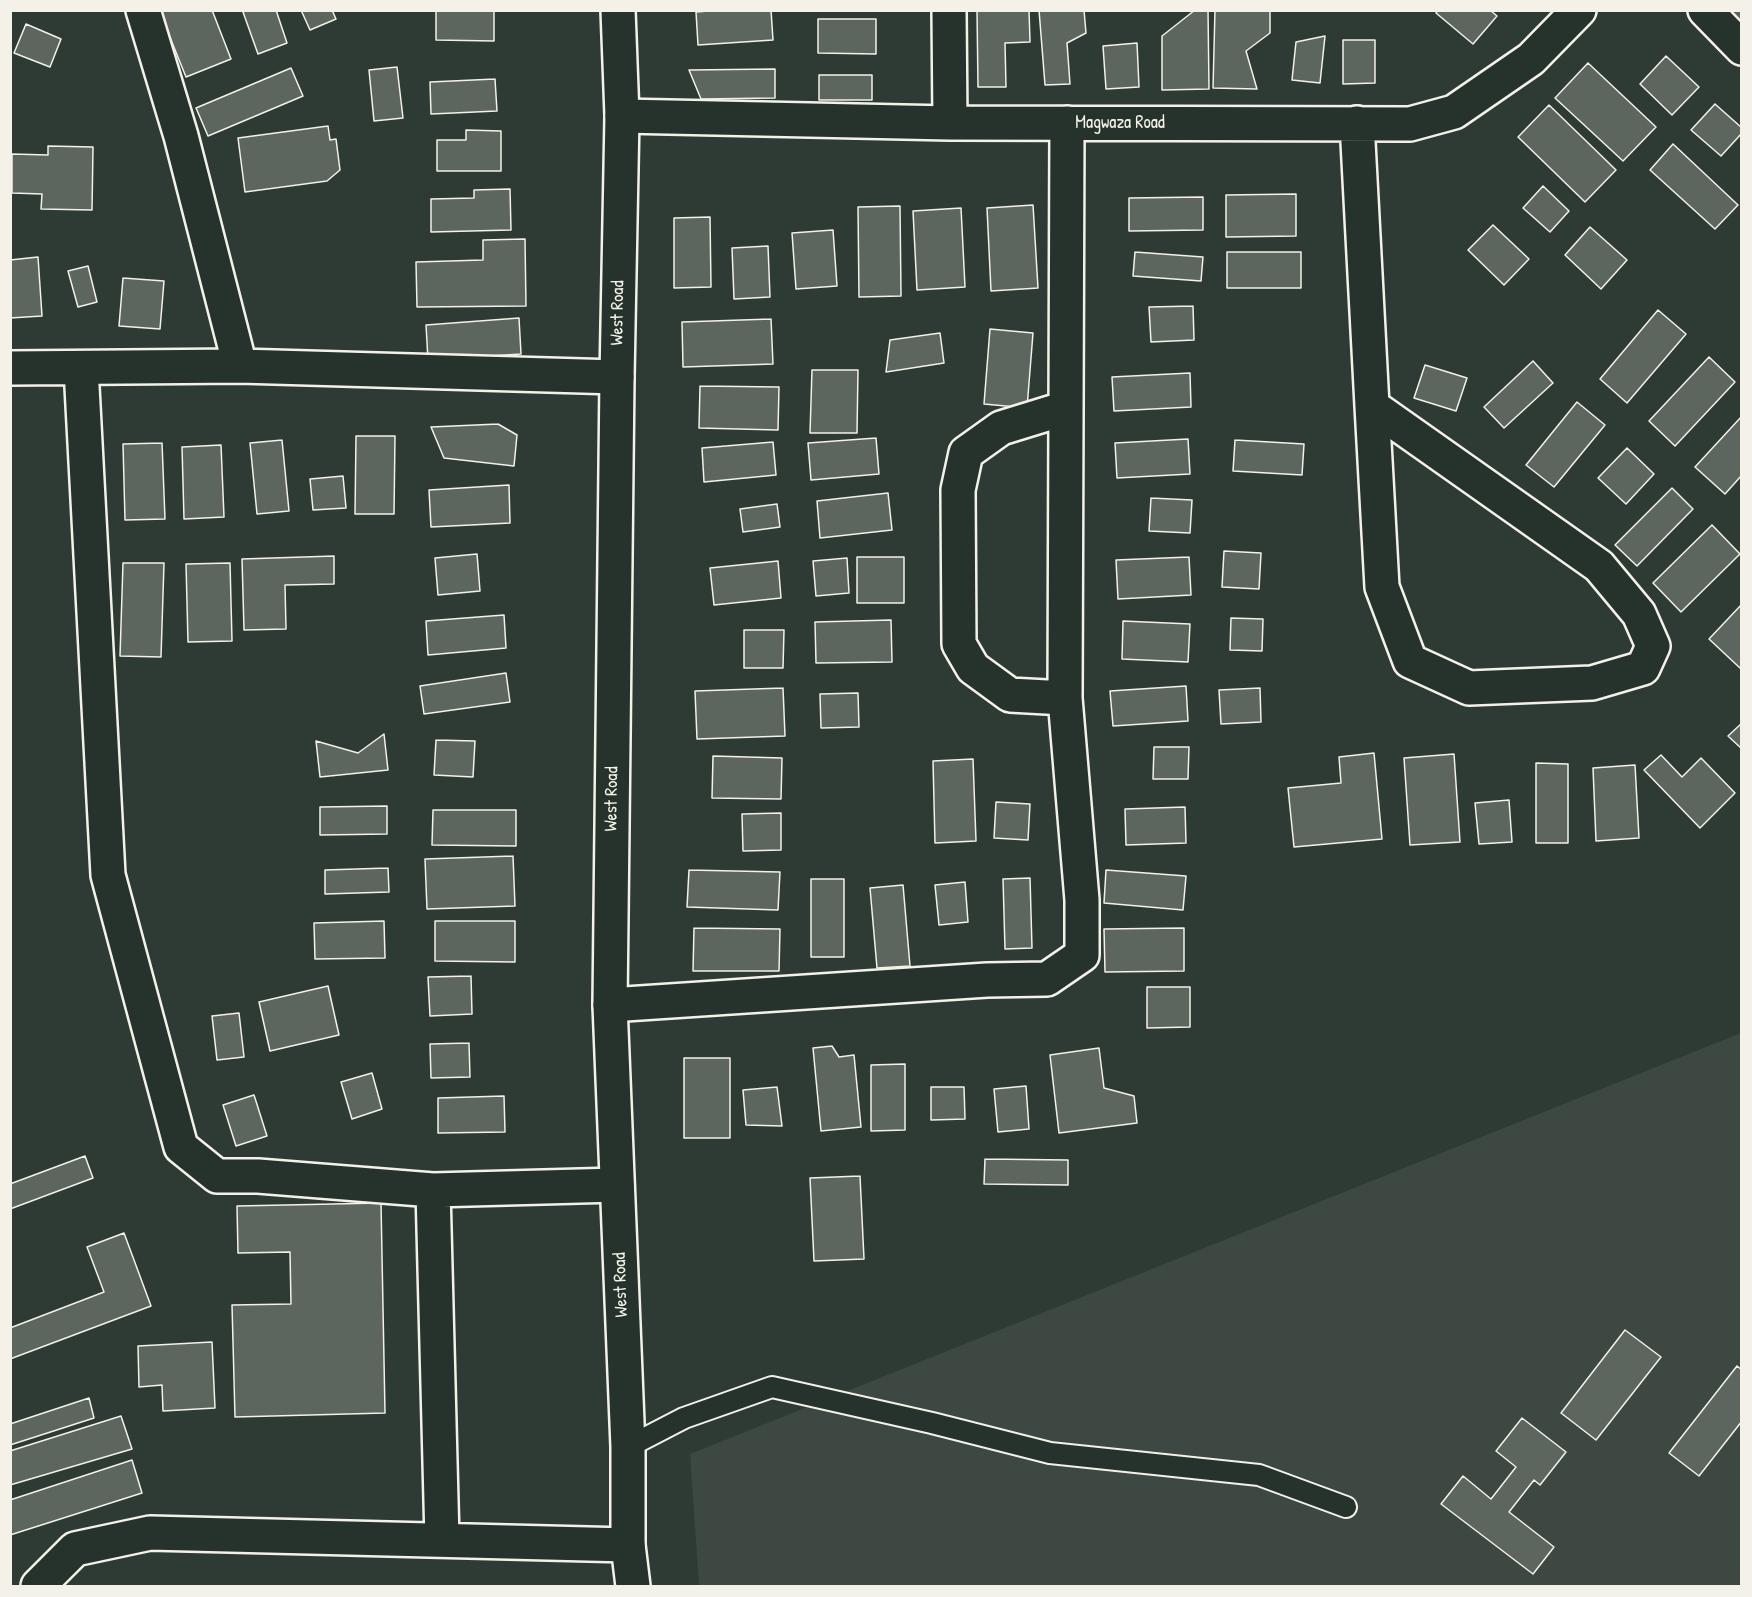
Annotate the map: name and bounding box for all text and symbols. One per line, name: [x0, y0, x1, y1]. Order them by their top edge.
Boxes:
street label: Magwaza Road: [1075, 112, 1165, 134]
street label: West Road: [607, 280, 629, 346]
street label: West Road: [601, 766, 623, 832]
street label: West Road: [609, 1252, 633, 1318]

